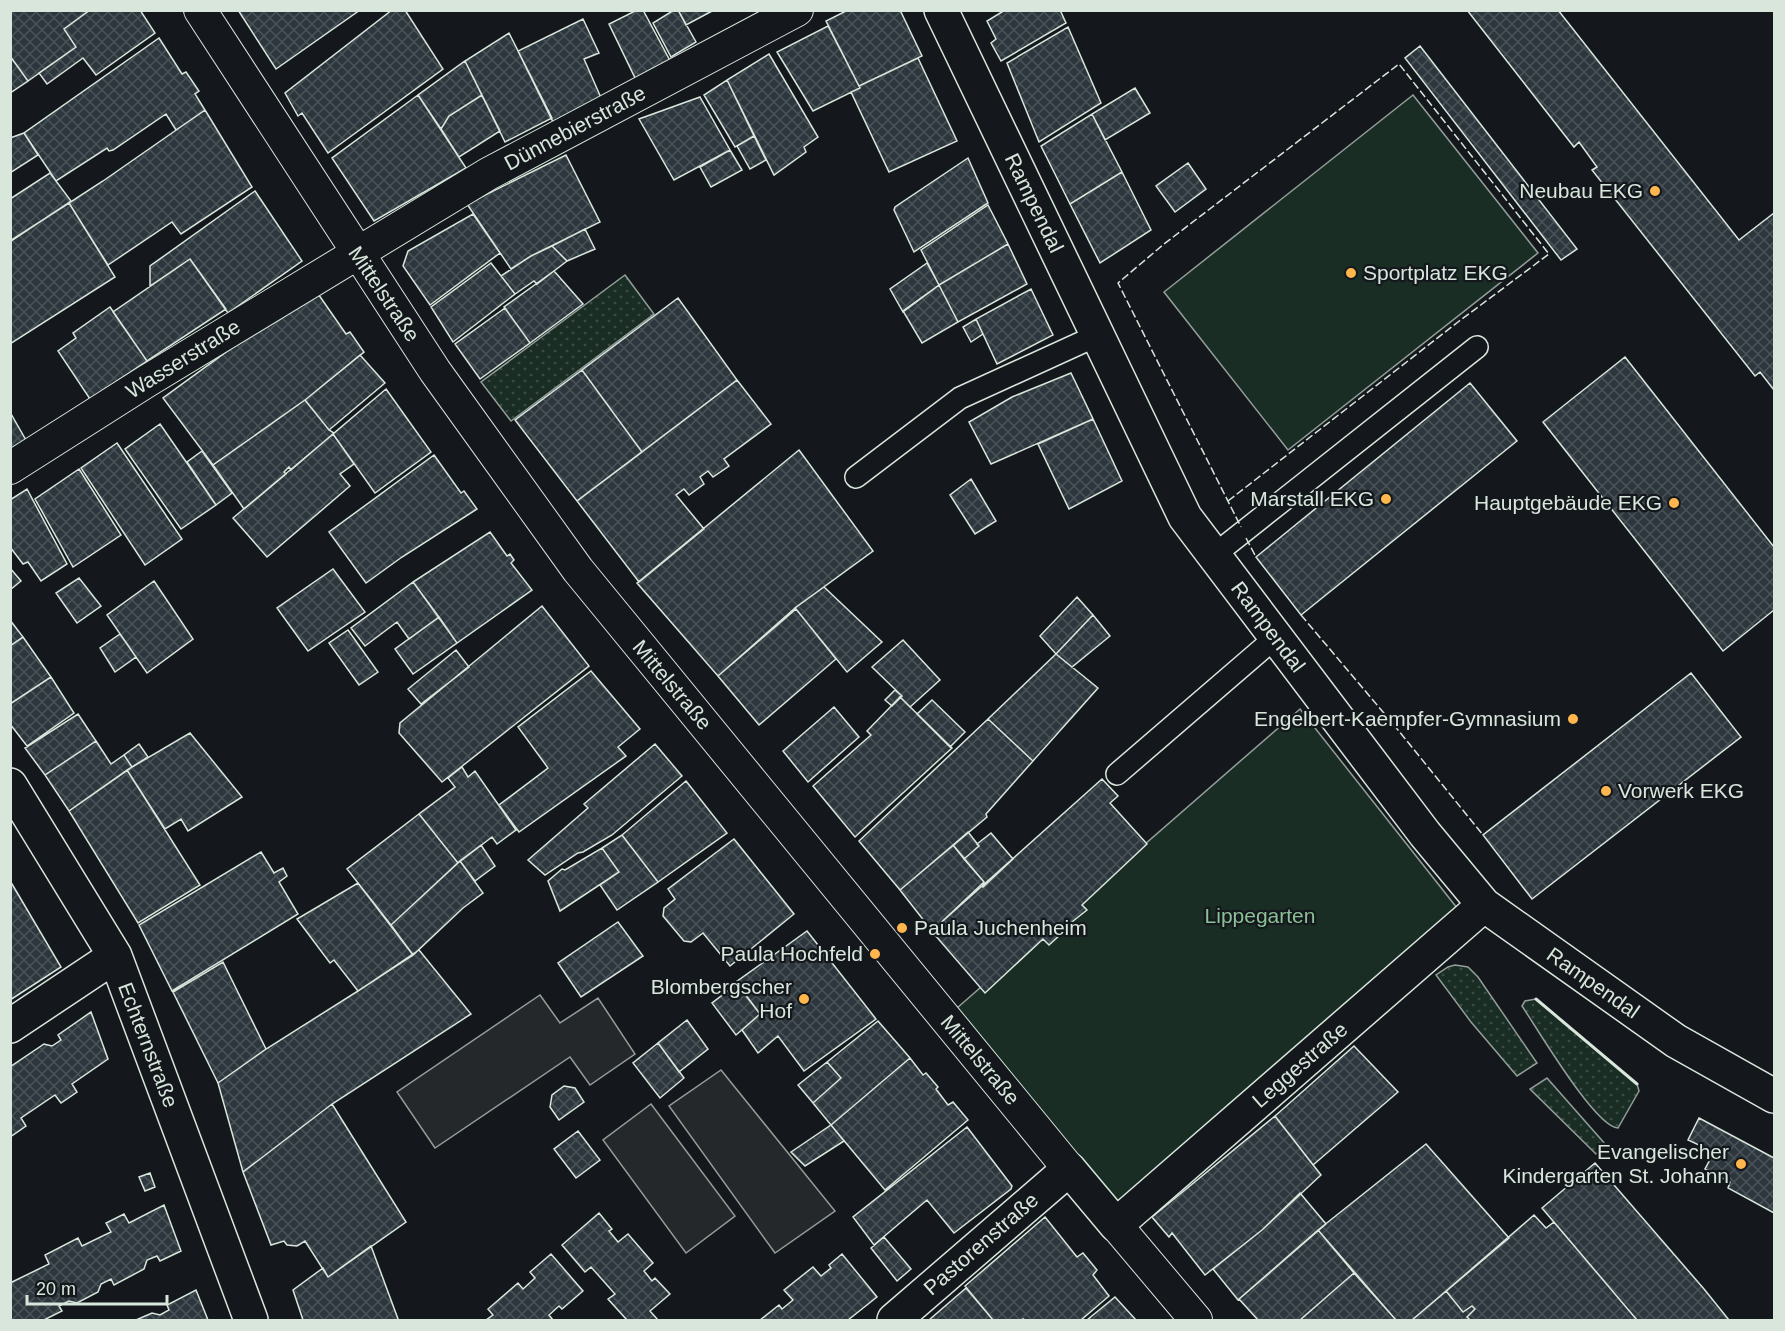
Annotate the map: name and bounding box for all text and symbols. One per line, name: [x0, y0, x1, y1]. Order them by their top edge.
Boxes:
street label: Dünnebierstraße: [500, 81, 649, 174]
street label: Rampendal: [1001, 149, 1068, 256]
place label: Neubau EKG: [1519, 179, 1643, 202]
marker: Neubau EKG: [1648, 184, 1662, 198]
street label: Mittelstraße: [344, 242, 425, 346]
place label: Sportplatz EKG: [1363, 261, 1508, 284]
marker: Sportplatz EKG: [1344, 266, 1358, 280]
street label: Wasserstraße: [122, 314, 244, 403]
place label: Marstall EKG: [1250, 487, 1374, 510]
place label: Hauptgebäude EKG: [1474, 491, 1662, 514]
marker: Marstall EKG: [1379, 492, 1393, 506]
marker: Hauptgebäude EKG: [1667, 496, 1681, 510]
street label: Rampendal: [1227, 577, 1310, 677]
street label: Mittelstraße: [628, 635, 716, 734]
place label: Engelbert-Kaempfer-Gymnasium: [1254, 707, 1561, 730]
marker: Engelbert-Kaempfer-Gymnasium: [1566, 712, 1580, 726]
place label: Vorwerk EKG: [1618, 779, 1744, 802]
marker: Vorwerk EKG: [1599, 784, 1613, 798]
park label: Lippegarten: [1205, 904, 1315, 927]
place label: Paula Juchenheim: [914, 916, 1087, 939]
marker: Paula Juchenheim: [895, 921, 909, 935]
place label: Paula Hochfeld: [721, 942, 863, 965]
street label: Rampendal: [1543, 942, 1644, 1023]
marker: Paula Hochfeld: [868, 947, 882, 961]
place label: Blombergscher Hof: [651, 975, 792, 1022]
street label: Echternstraße: [114, 979, 183, 1111]
marker: Blombergscher Hof: [797, 992, 811, 1006]
street label: Mittelstraße: [936, 1010, 1024, 1109]
street label: Leggestraße: [1248, 1017, 1352, 1112]
place label: Evangelischer Kindergarten St. Johann: [1503, 1140, 1729, 1187]
marker: Evangelischer Kindergarten St. Johann: [1734, 1157, 1748, 1171]
street label: Pastorenstraße: [919, 1188, 1042, 1299]
scale bar: [27, 1268, 166, 1306]
text: 20 m: [36, 1279, 76, 1299]

